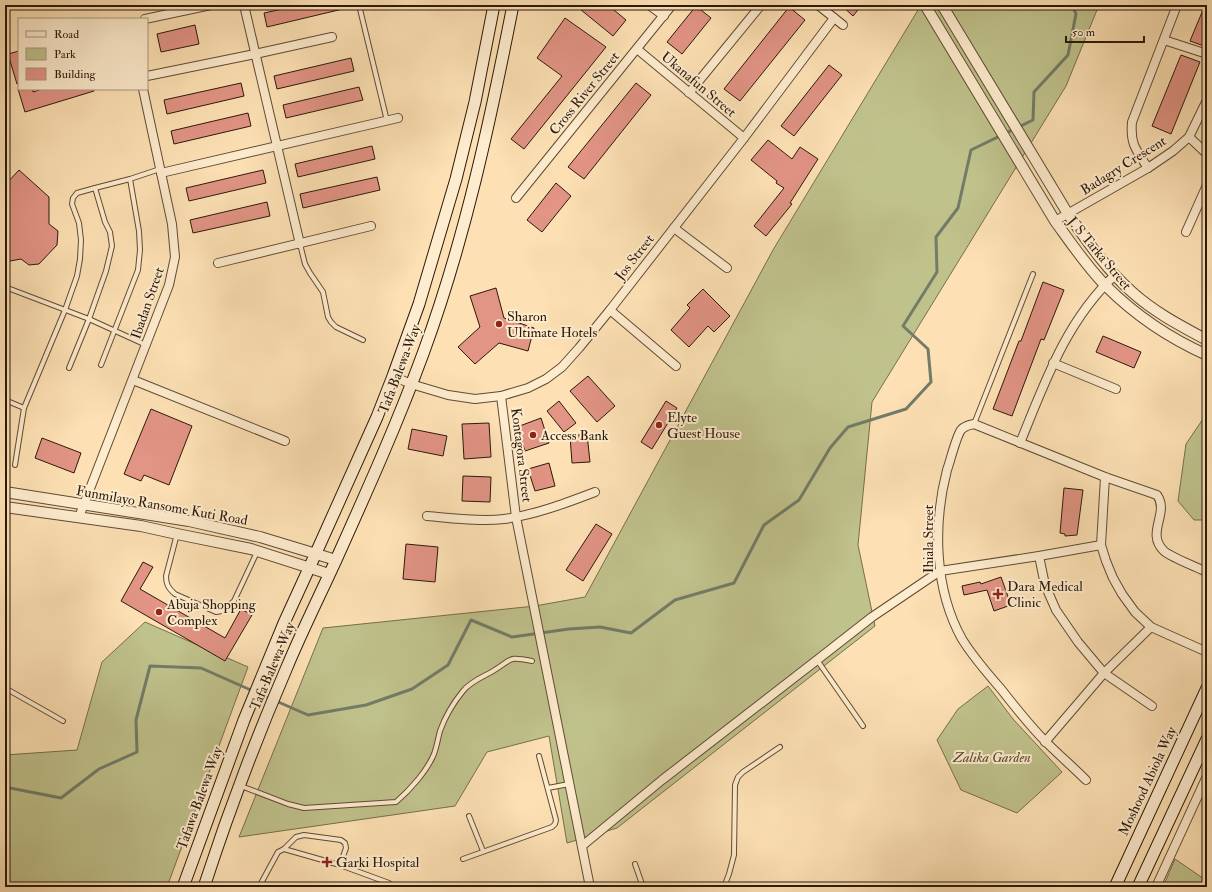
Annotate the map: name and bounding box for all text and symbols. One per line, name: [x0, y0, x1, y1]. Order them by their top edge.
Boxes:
legend: [18, 18, 148, 90]
scale bar: [1066, 18, 1144, 44]
text: 50 m: [1072, 25, 1096, 40]
text: Road: [54, 27, 79, 42]
text: Park: [54, 47, 76, 62]
street label: Cross River Street: [546, 48, 623, 138]
street label: Ukanafun Street: [658, 48, 740, 121]
text: Building: [54, 67, 97, 82]
street label: Badagry Crescent: [1077, 132, 1170, 199]
street label: J. S Tarka Street: [1063, 212, 1136, 294]
street label: Jos Street: [611, 231, 658, 284]
street label: Ibadan Street: [127, 265, 168, 341]
place label: Sharon Ultimate Hotels: [507, 308, 597, 341]
marker: Sharon Ultimate Hotels: [494, 319, 504, 329]
street label: Tafa Balewa Way: [375, 321, 426, 417]
street label: Kontagora Street: [507, 407, 536, 504]
place label: Elyte Guest House: [667, 409, 740, 442]
marker: Elyte Guest House: [654, 420, 664, 430]
place label: Access Bank: [540, 427, 609, 444]
marker: Access Bank: [528, 430, 538, 440]
street label: Funmilayo Ransome Kuti Road: [75, 482, 249, 530]
street label: Ihiala Street: [920, 504, 937, 573]
place label: Dara Medical Clinic: [1007, 578, 1083, 611]
marker: Dara Medical Clinic: [992, 588, 1004, 600]
place label: Abuja Shopping Complex: [166, 596, 257, 630]
marker: Abuja Shopping Complex: [154, 607, 164, 617]
street label: Tafa Balewa Way: [246, 619, 300, 713]
street label: Moshood Abiola Way: [1115, 723, 1181, 839]
street label: Tafawa Balewa Way: [173, 744, 227, 852]
park label: Zalika Garden: [952, 749, 1031, 766]
place label: Garki Hospital: [336, 854, 420, 872]
marker: Garki Hospital: [321, 856, 333, 868]

